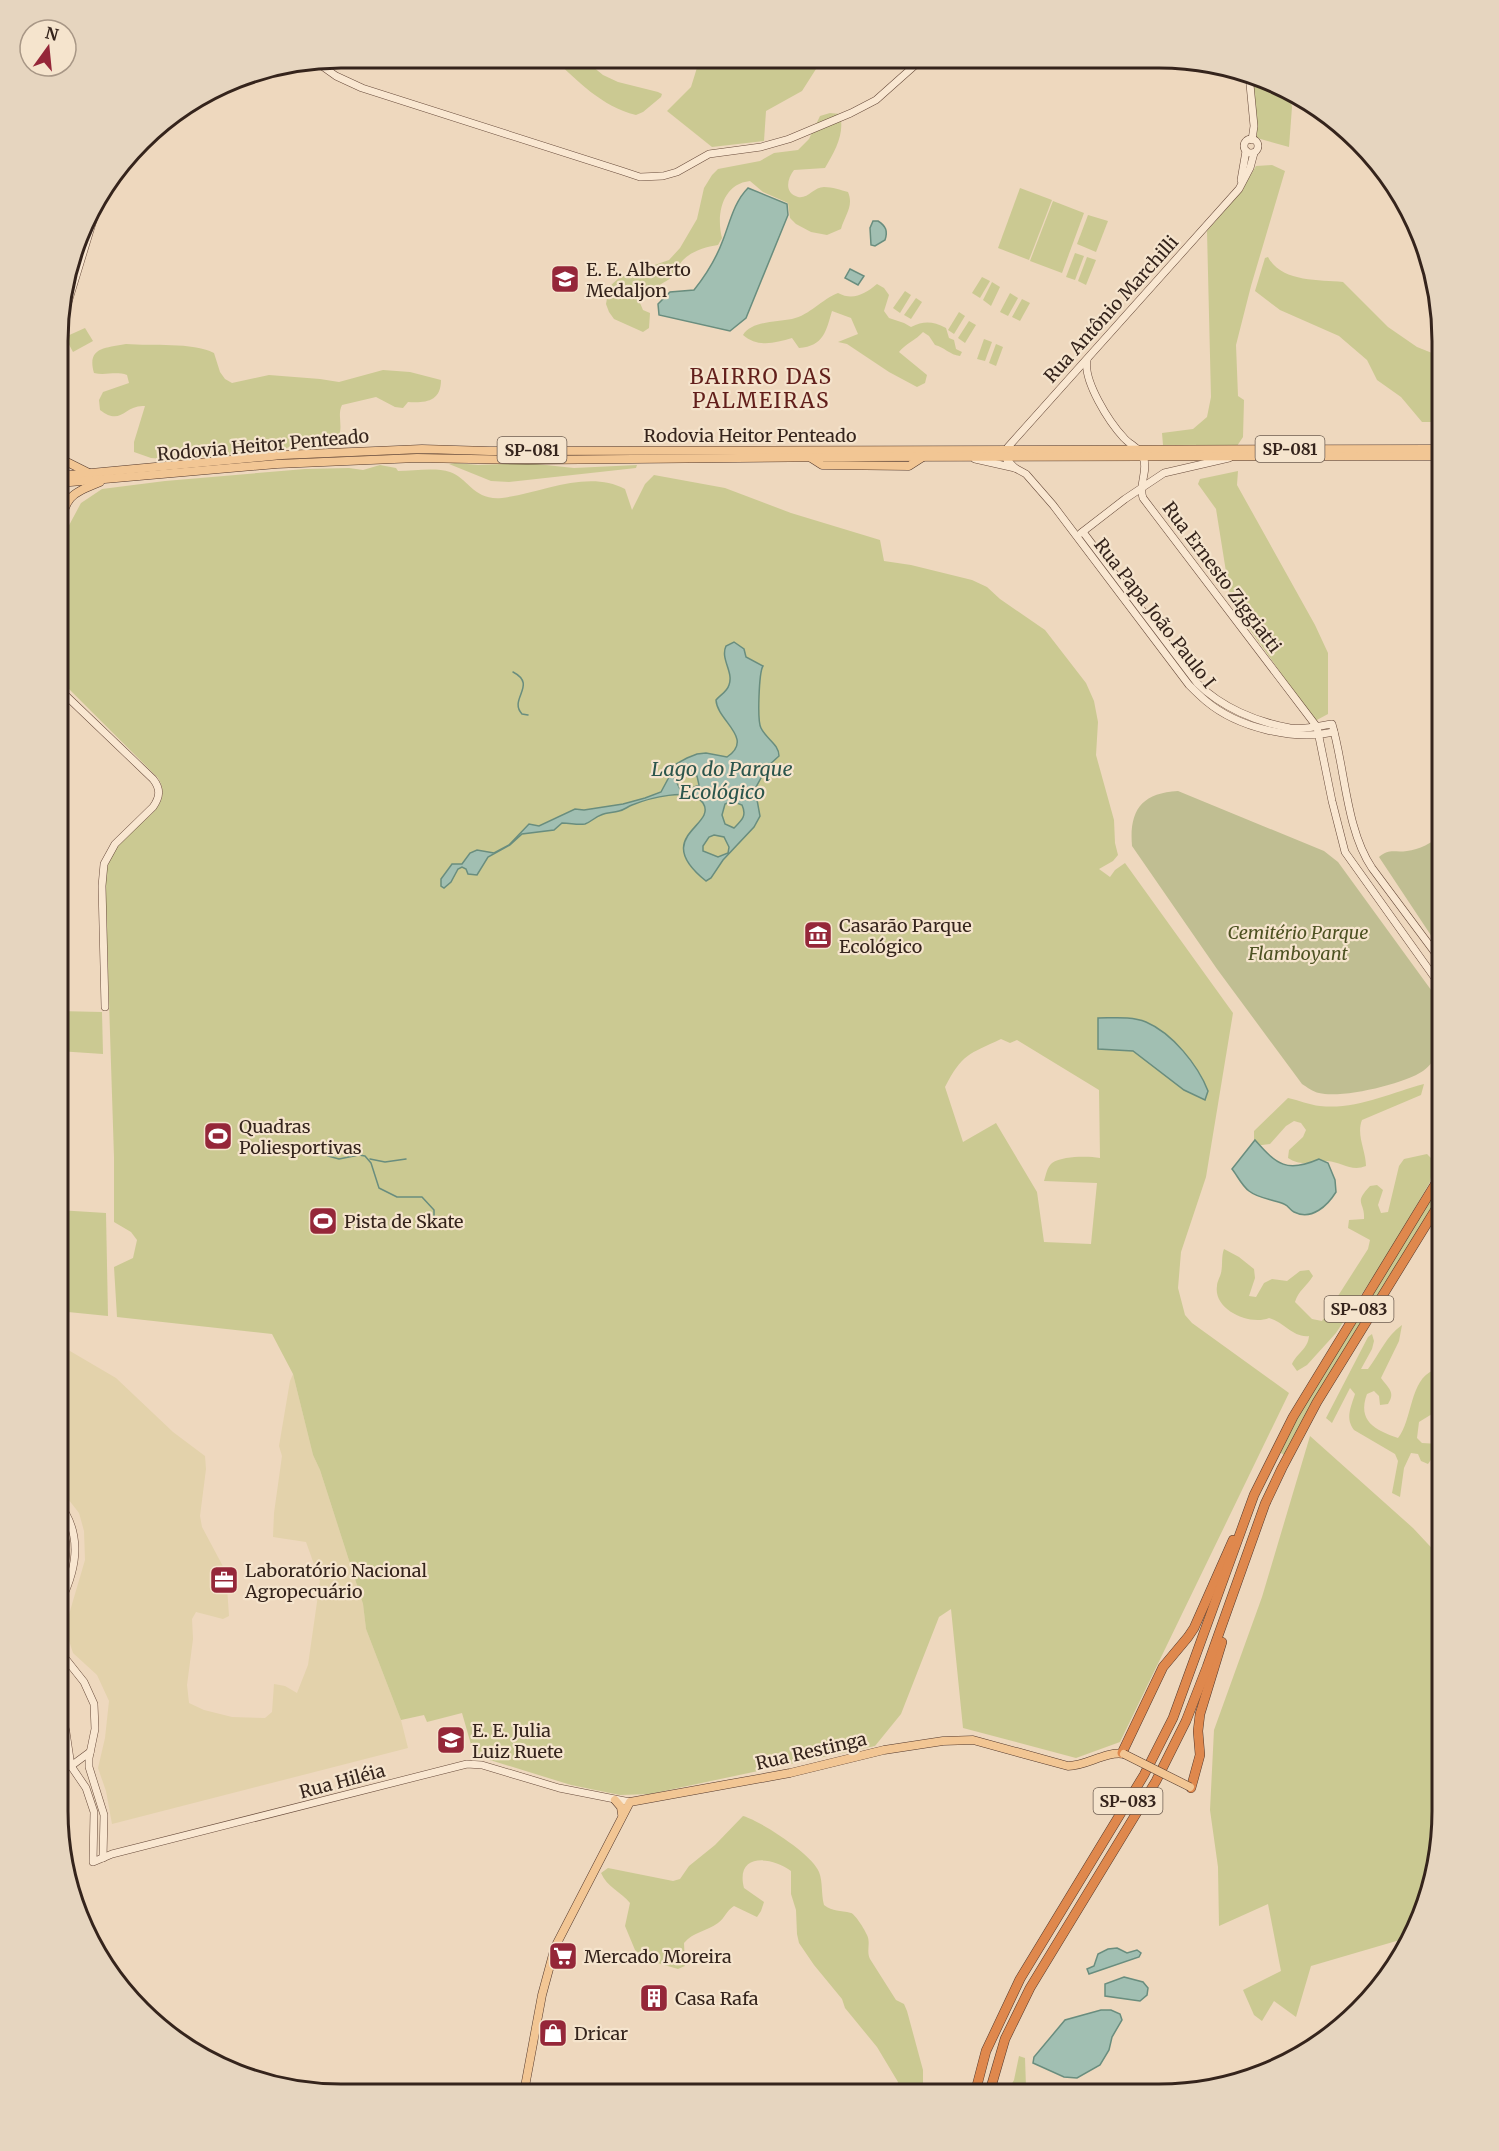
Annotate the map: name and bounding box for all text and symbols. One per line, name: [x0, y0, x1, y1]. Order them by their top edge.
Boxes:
north arrow: [18, 18, 78, 78]
text: N: [43, 22, 61, 45]
street label: Rua Antônio Marchilli: [1039, 231, 1183, 387]
place label: E. E. Alberto Medaljon: [586, 258, 691, 302]
school or university icon: E. E. Alberto Medaljon: [549, 263, 581, 295]
district label: BAIRRO DAS PALMEIRAS: [689, 363, 833, 414]
street label: Rodovia Heitor Penteado: [156, 424, 370, 466]
street label: Rodovia Heitor Penteado: [644, 424, 856, 447]
road number: SP-081: [1256, 436, 1324, 462]
road number: SP-081: [498, 437, 566, 463]
street label: Rua Ernesto Ziggiatti: [1158, 497, 1286, 657]
street label: Rua Papa João Paulo I: [1089, 533, 1221, 693]
water label: Lago do Parque Ecológico: [651, 756, 793, 804]
place label: Casarão Parque Ecológico: [839, 914, 972, 958]
museum icon: Casarão Parque Ecológico: [802, 919, 834, 951]
park label: Cemitério Parque Flamboyant: [1228, 921, 1368, 965]
place label: Quadras Poliesportivas: [239, 1115, 362, 1159]
sports icon: Quadras Poliesportivas: [202, 1120, 234, 1152]
sports icon: Pista de Skate: [307, 1205, 339, 1237]
place label: Pista de Skate: [344, 1210, 464, 1233]
road number: SP-083: [1324, 1296, 1394, 1322]
place label: Laboratório Nacional Agropecuário: [244, 1559, 427, 1603]
office icon: Laboratório Nacional Agropecuário: [208, 1564, 240, 1596]
place label: E. E. Julia Luiz Ruete: [472, 1719, 563, 1763]
school or university icon: E. E. Julia Luiz Ruete: [435, 1724, 467, 1756]
street label: Rua Restinga: [753, 1727, 869, 1775]
street label: Rua Hiléia: [297, 1758, 388, 1803]
road number: SP-083: [1094, 1788, 1162, 1814]
supermarket icon: Mercado Moreira: [547, 1940, 579, 1972]
place label: Mercado Moreira: [584, 1945, 732, 1968]
building icon: Casa Rafa: [638, 1982, 670, 2014]
place label: Casa Rafa: [675, 1987, 759, 2010]
shop icon: Dricar: [537, 2017, 569, 2049]
place label: Dricar: [574, 2022, 628, 2045]

